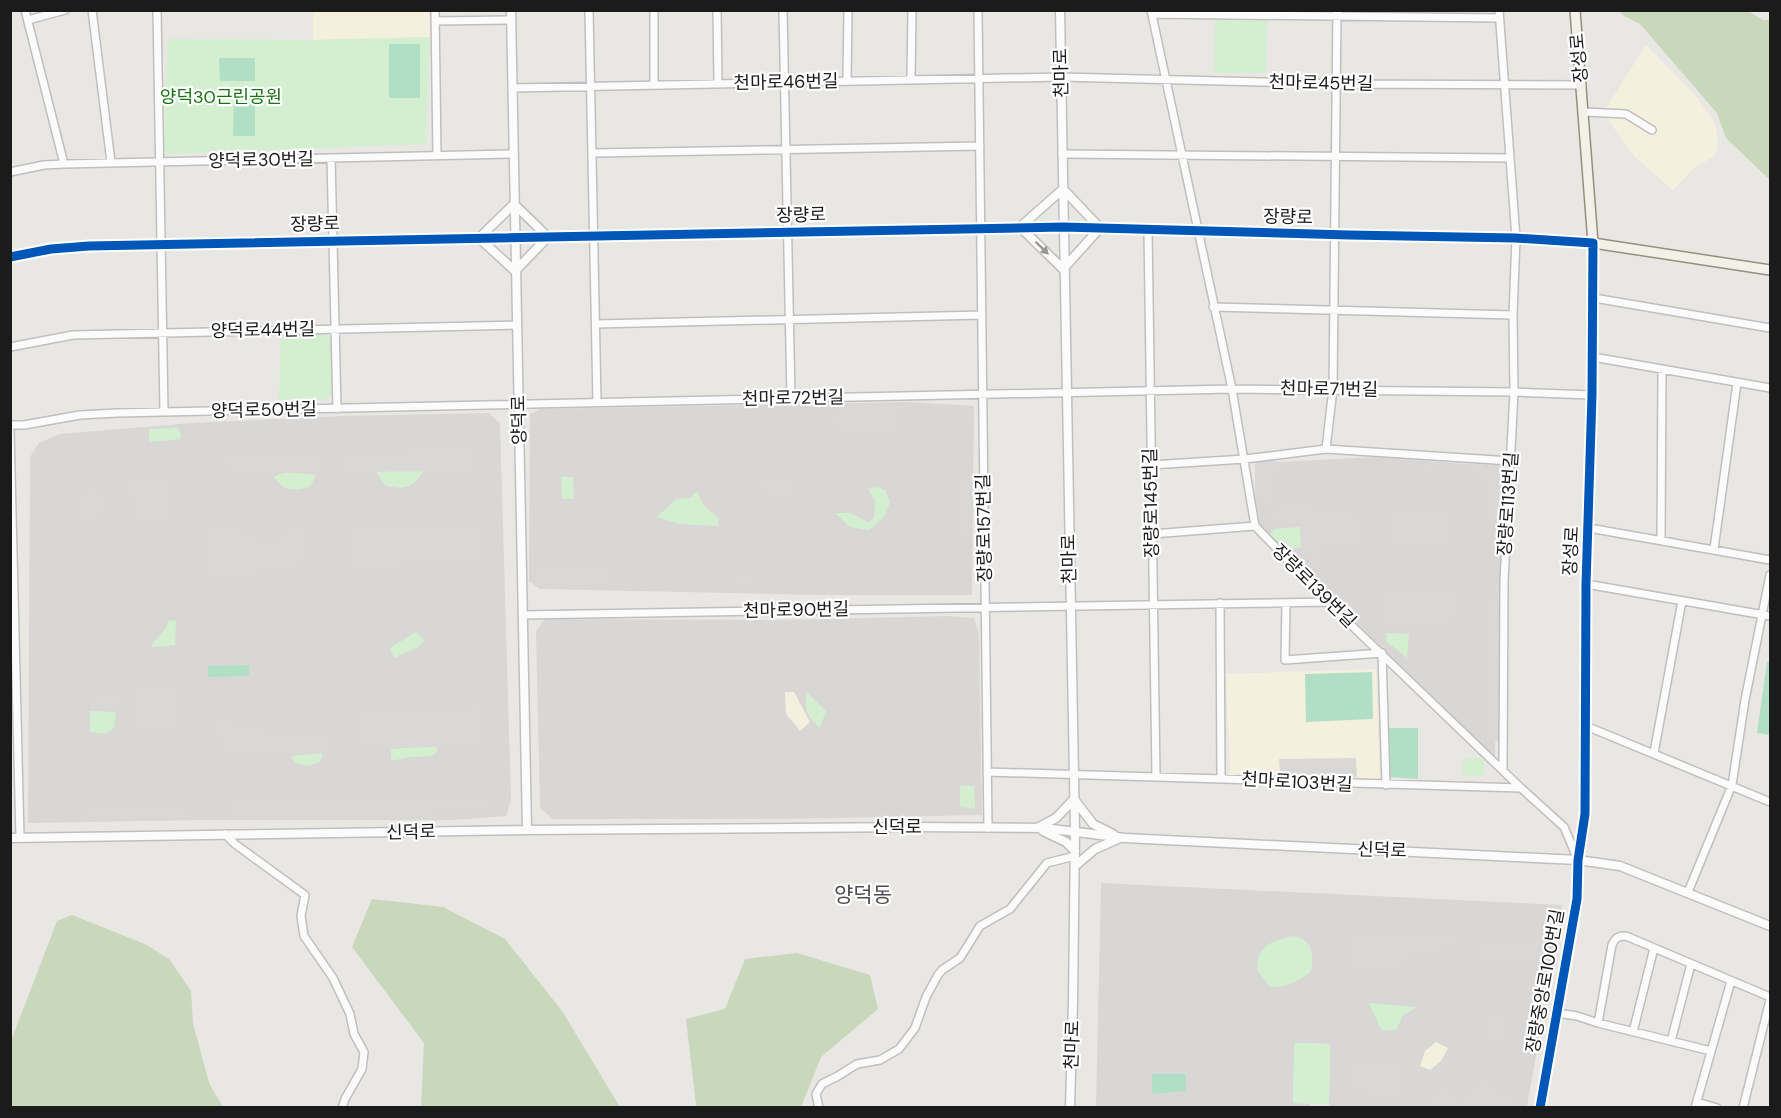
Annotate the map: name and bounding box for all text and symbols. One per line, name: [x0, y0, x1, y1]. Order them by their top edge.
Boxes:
street label: 장성로: [1565, 32, 1593, 84]
street label: 천마로: [1049, 48, 1073, 98]
street label: 천마로46번길: [733, 69, 839, 95]
street label: 천마로45번길: [1268, 70, 1374, 96]
park label: 양덕30근린공원: [160, 85, 282, 109]
street label: 양덕로30번길: [208, 147, 314, 173]
street label: 장량로: [776, 203, 826, 227]
street label: 장량로: [1263, 205, 1313, 229]
street label: 장량로: [290, 212, 340, 236]
one-way arrow: [1034, 241, 1049, 255]
street label: 양덕로44번길: [210, 317, 316, 343]
street label: 천마로71번길: [1280, 376, 1378, 402]
street label: 천마로72번길: [742, 385, 844, 411]
street label: 양덕로: [507, 395, 531, 445]
street label: 양덕로50번길: [211, 397, 317, 423]
street label: 장량로145번길: [1138, 448, 1164, 558]
street label: 장량로113번길: [1492, 451, 1524, 557]
street label: 장량로157번길: [971, 473, 997, 583]
street label: 장성로: [1558, 526, 1584, 576]
street label: 천마로: [1057, 534, 1081, 584]
street label: 장량로139번길: [1267, 539, 1361, 633]
street label: 천마로90번길: [743, 597, 849, 623]
street label: 천마로103번길: [1241, 767, 1353, 797]
street label: 신덕로: [872, 815, 922, 839]
street label: 신덕로: [386, 820, 436, 844]
street label: 신덕로: [1357, 837, 1407, 863]
district label: 양덕동: [834, 881, 892, 909]
street label: 장량중앙로100번길: [1520, 907, 1570, 1055]
street label: 천마로: [1059, 1020, 1085, 1070]

